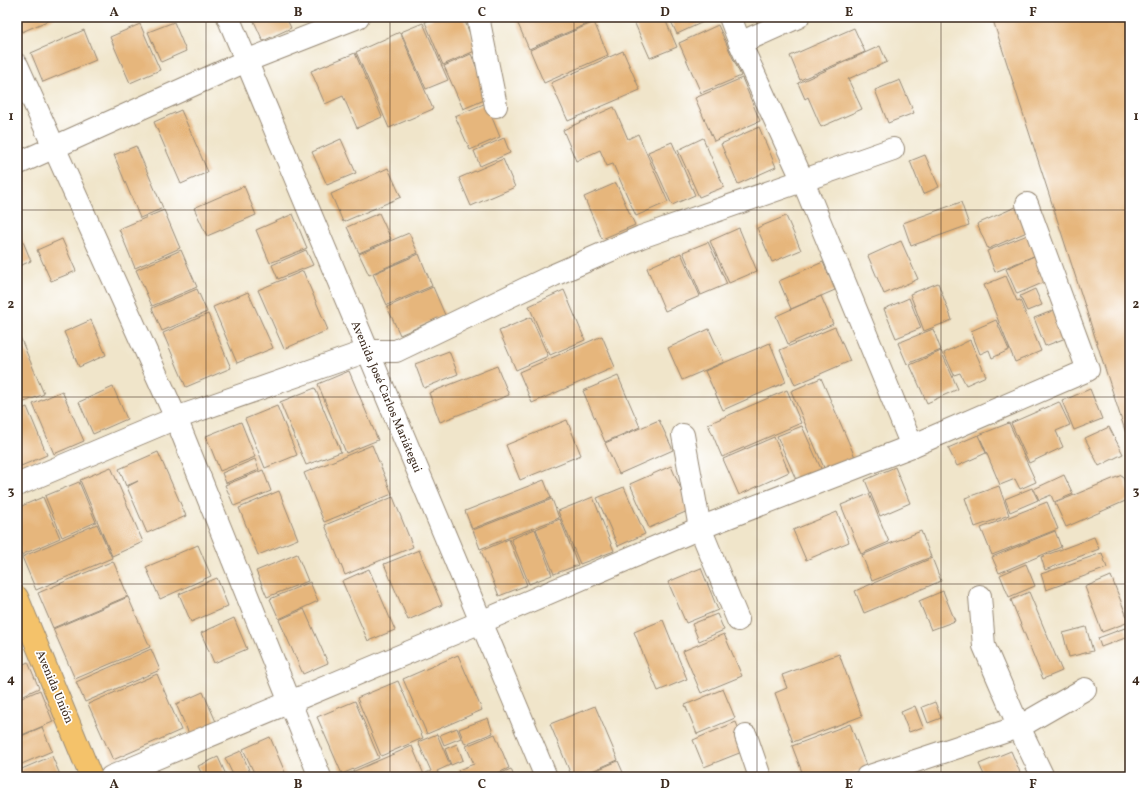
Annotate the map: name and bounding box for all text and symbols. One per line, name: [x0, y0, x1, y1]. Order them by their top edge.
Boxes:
text: A: [109, 4, 119, 22]
text: B: [294, 4, 303, 22]
text: C: [478, 4, 486, 22]
text: D: [660, 4, 670, 22]
text: E: [845, 4, 853, 22]
text: F: [1029, 4, 1037, 22]
text: 1: [8, 108, 14, 126]
text: 1: [1133, 108, 1139, 126]
text: 2: [8, 296, 15, 314]
text: 2: [1133, 296, 1140, 314]
street label: Avenida José Carlos Mariátegui: [347, 319, 425, 476]
text: 3: [8, 483, 15, 501]
text: 3: [1133, 483, 1140, 501]
street label: Avenida Unión: [31, 648, 77, 726]
text: 4: [7, 671, 15, 689]
text: 4: [1132, 671, 1140, 689]
text: A: [109, 776, 119, 794]
text: B: [294, 776, 303, 794]
text: C: [478, 776, 486, 794]
text: D: [660, 776, 670, 794]
text: E: [845, 776, 853, 794]
text: F: [1029, 776, 1037, 794]

